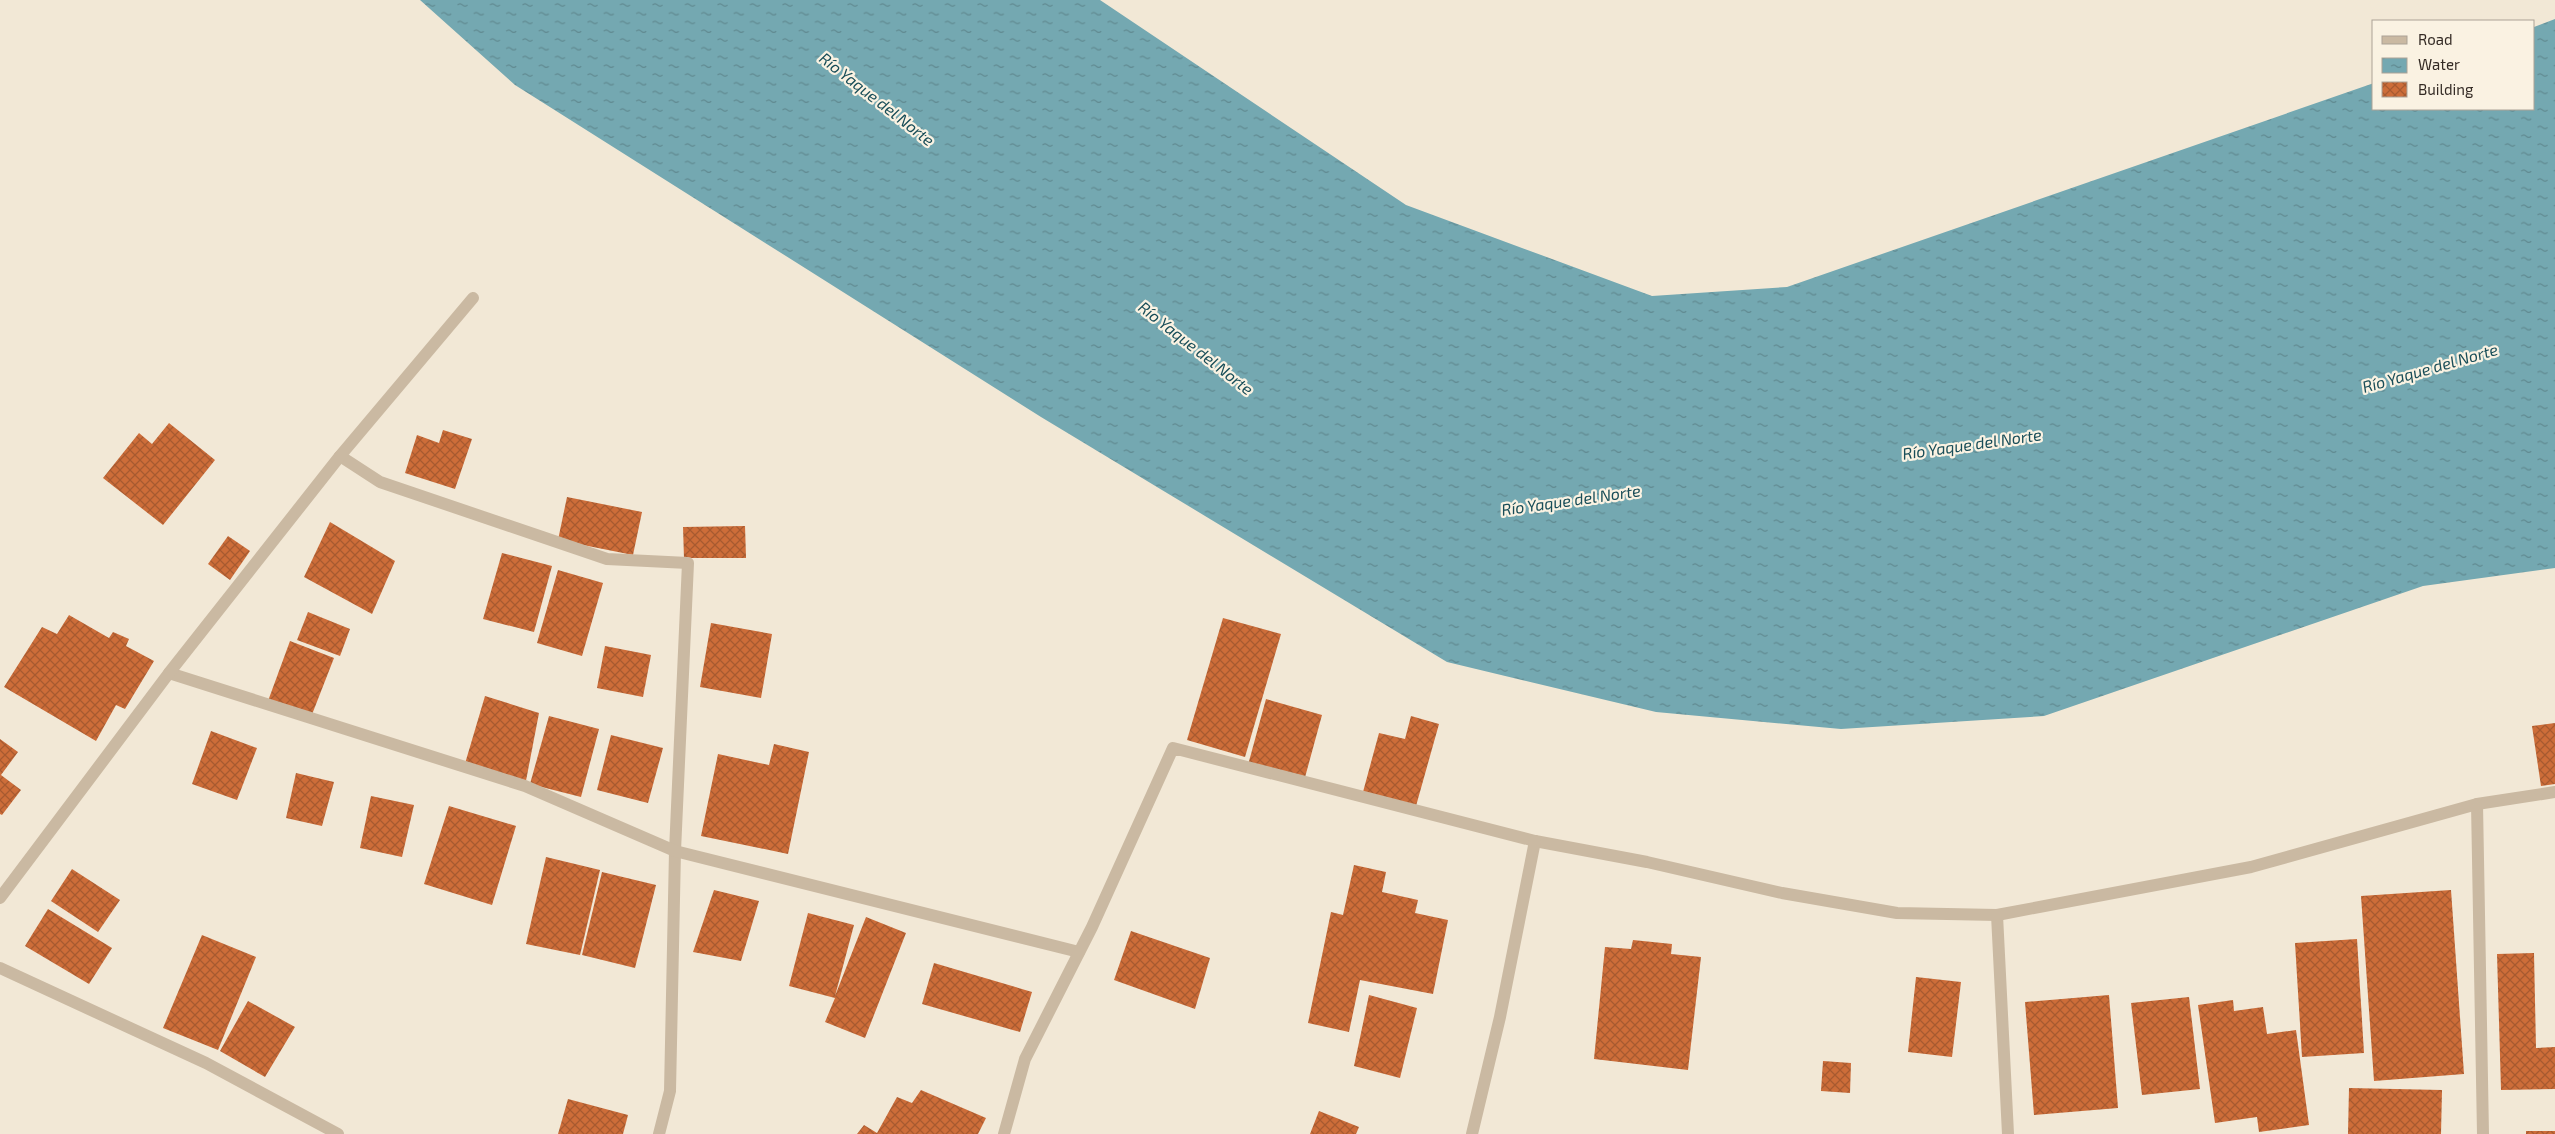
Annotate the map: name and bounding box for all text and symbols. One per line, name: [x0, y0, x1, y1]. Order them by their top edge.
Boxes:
legend: [2372, 20, 2535, 110]
text: Road: [2418, 30, 2453, 48]
water label: Río Yaque del Norte: [816, 48, 939, 150]
text: Water: [2418, 55, 2460, 73]
text: Building: [2418, 80, 2474, 98]
water label: Río Yaque del Norte: [1135, 297, 1258, 399]
water label: Río Yaque del Norte: [2360, 339, 2500, 396]
water label: Río Yaque del Norte: [1901, 424, 2043, 463]
water label: Río Yaque del Norte: [1500, 480, 1642, 519]

